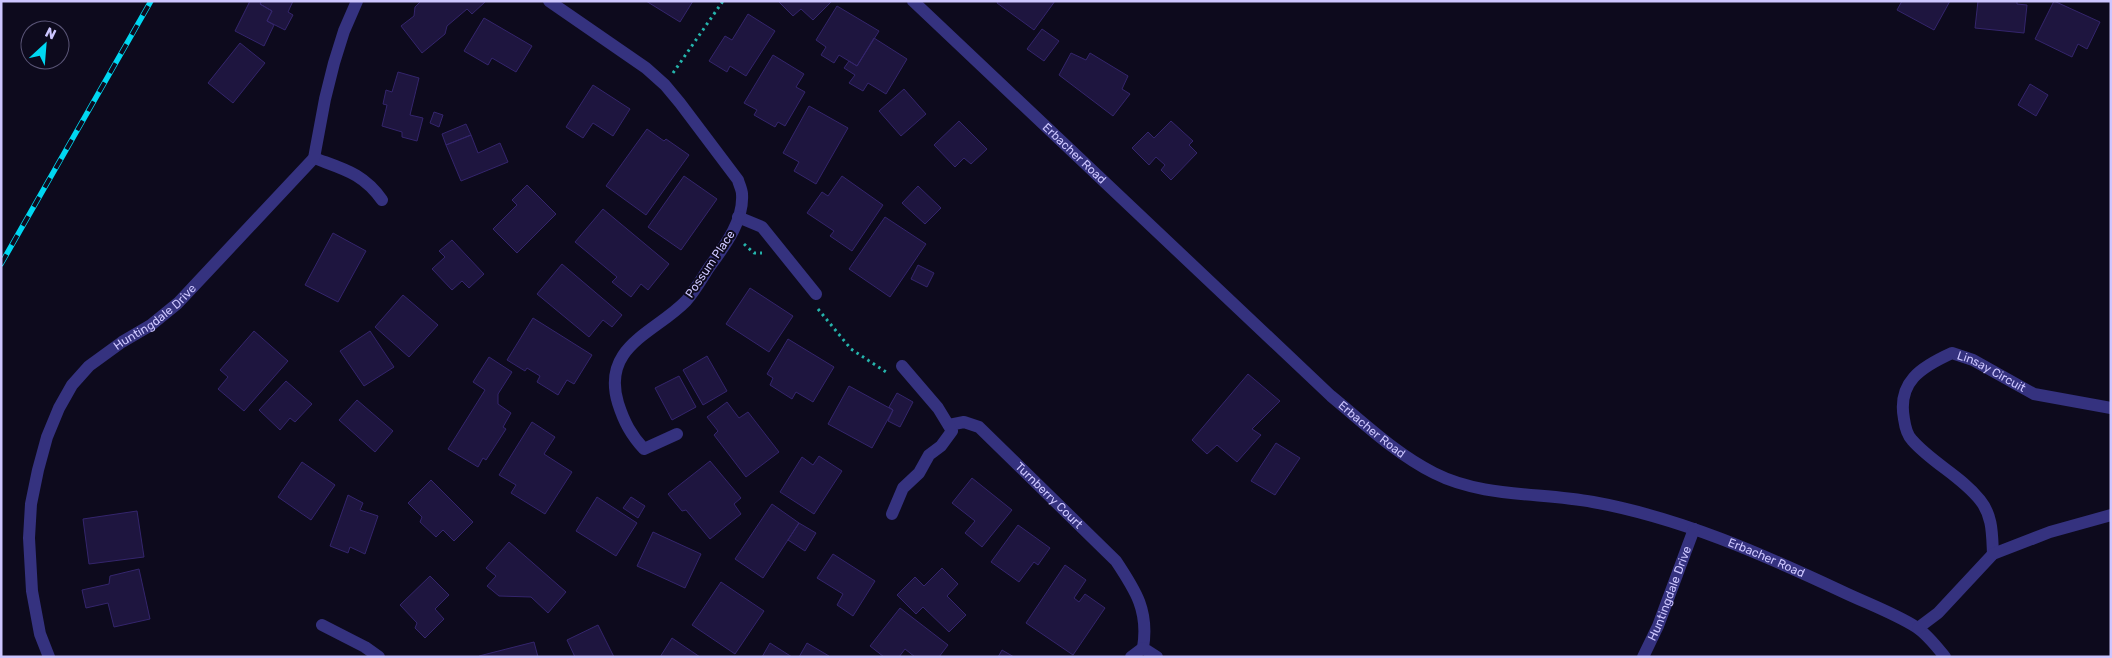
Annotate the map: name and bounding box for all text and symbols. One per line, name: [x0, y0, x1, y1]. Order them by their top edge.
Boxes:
north arrow: [20, 20, 70, 70]
text: N: [42, 24, 59, 44]
street label: Erbacher Road: [1040, 120, 1109, 187]
street label: Possum Place: [682, 227, 738, 300]
street label: Huntingdale Drive: [111, 281, 199, 353]
street label: Linsay Circuit: [1955, 348, 2029, 395]
street label: Erbacher Road: [1336, 398, 1408, 461]
street label: Turnberry Court: [1012, 459, 1086, 532]
street label: Erbacher Road: [1726, 535, 1807, 580]
street label: Huntingdale Drive: [1645, 544, 1694, 643]

